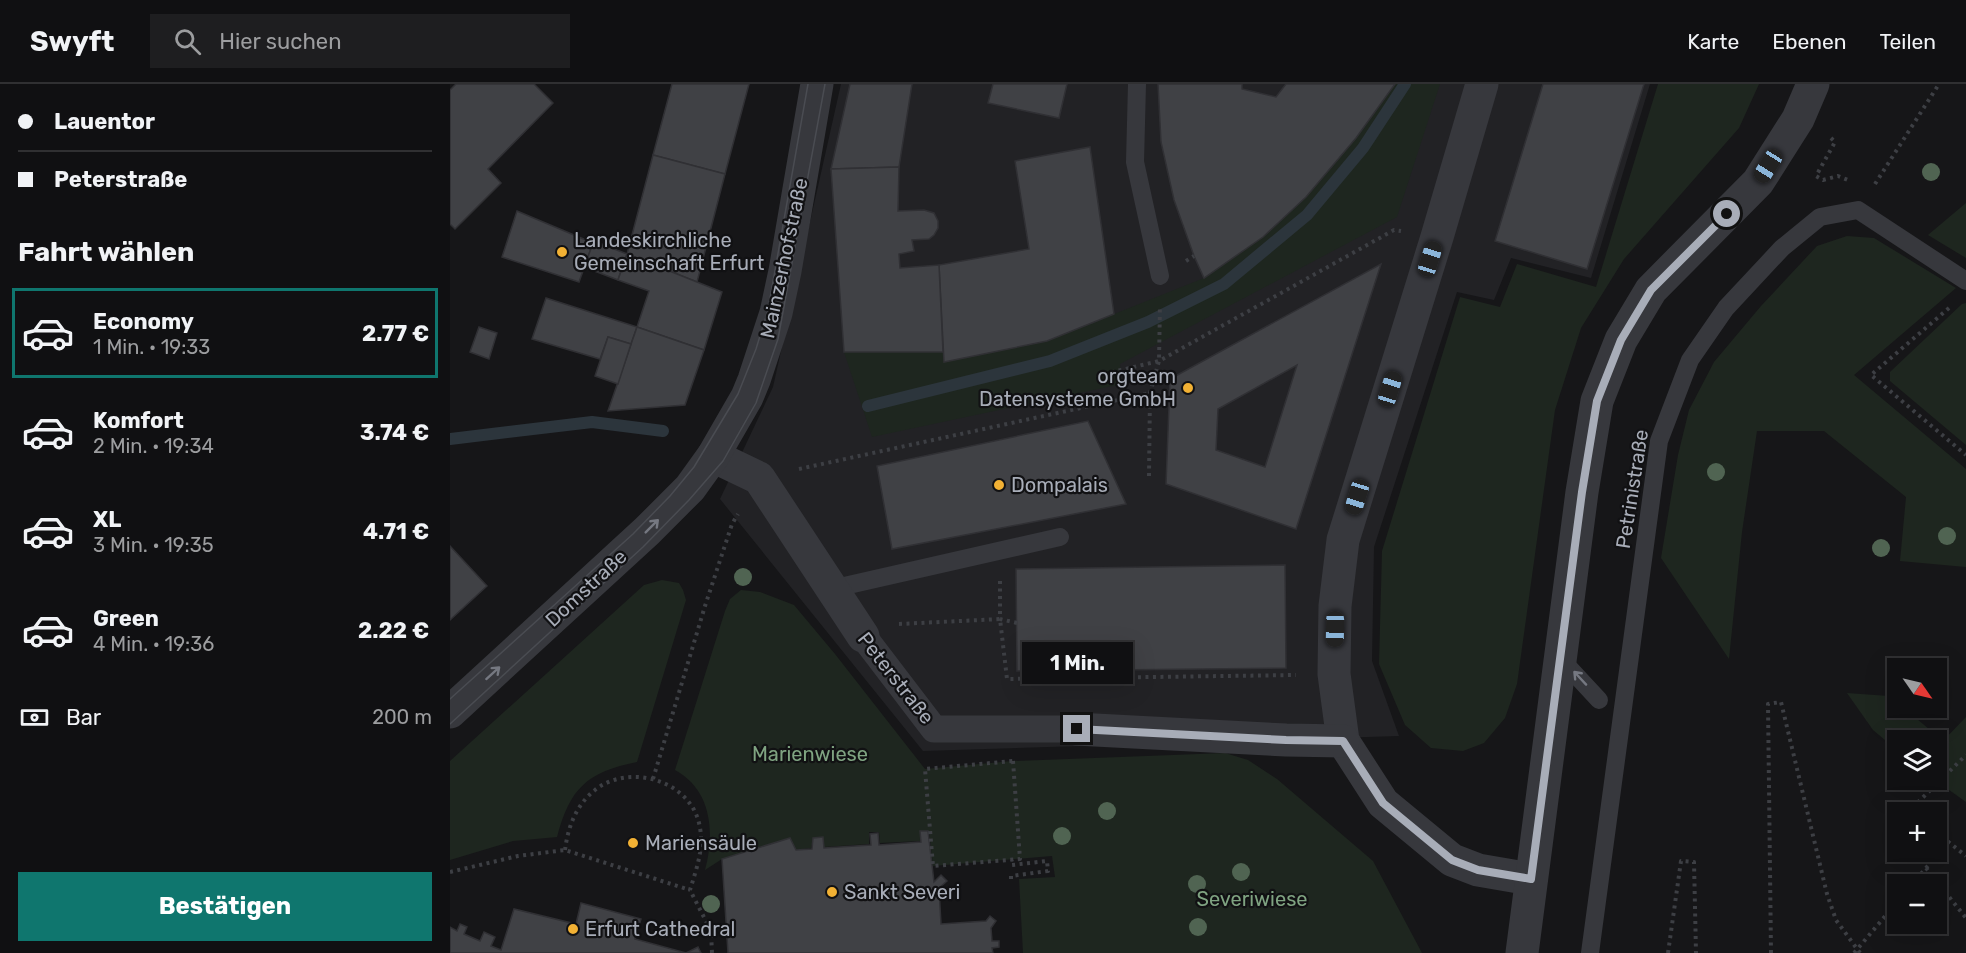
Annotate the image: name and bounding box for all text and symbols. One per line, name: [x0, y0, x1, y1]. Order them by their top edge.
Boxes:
search box: [150, 14, 570, 68]
text: Swyft: [30, 25, 114, 58]
icon: search: [171, 25, 204, 58]
text: Hier suchen: [219, 28, 342, 55]
text: Karte: [1687, 29, 1739, 54]
text: Ebenen: [1772, 29, 1846, 54]
text: Teilen: [1879, 29, 1936, 54]
text: Lauentor: [54, 108, 155, 135]
car: [1751, 146, 1785, 186]
text: Peterstraße: [54, 166, 187, 193]
street label: Mainzerhofstraße: [755, 176, 813, 340]
route start: [1713, 200, 1740, 227]
place label: Landeskirchliche Gemeinschaft Erfurt: [574, 228, 765, 275]
text: Fahrt wählen: [18, 236, 194, 268]
car: [1416, 239, 1444, 279]
marker: Landeskirchliche Gemeinschaft Erfurt: [555, 245, 569, 259]
icon: car: [21, 306, 75, 360]
text: Economy: [93, 308, 194, 335]
text: 2.77 €: [362, 320, 429, 347]
text: 1 Min. · 19:33: [93, 335, 210, 359]
place label: orgteam Datensysteme GmbH: [979, 364, 1176, 411]
car: [1376, 369, 1404, 409]
marker: orgteam Datensysteme GmbH: [1181, 381, 1195, 395]
icon: car: [21, 405, 75, 459]
text: Komfort: [93, 407, 184, 434]
text: 3.74 €: [360, 419, 429, 446]
street label: Petrinistraße: [1611, 428, 1653, 550]
text: 2 Min. · 19:34: [93, 434, 214, 458]
place label: Dompalais: [1011, 473, 1108, 497]
car: [1343, 477, 1371, 517]
marker: Dompalais: [992, 478, 1006, 492]
icon: car: [21, 504, 75, 558]
text: XL: [93, 506, 121, 533]
text: 4.71 €: [363, 518, 429, 545]
one-way arrow: [645, 519, 659, 534]
text: 3 Min. · 19:35: [93, 533, 214, 557]
street label: Domstraße: [540, 544, 632, 632]
icon: car: [21, 603, 75, 657]
text: Green: [93, 605, 159, 632]
car: [1326, 611, 1344, 647]
text: 2.22 €: [358, 617, 429, 644]
street label: Peterstraße: [853, 627, 939, 729]
text: 4 Min. · 19:36: [93, 632, 214, 656]
callout: 1 Min.: [1022, 642, 1132, 684]
text: 1 Min.: [1050, 651, 1105, 675]
north arrow: [1887, 658, 1947, 718]
map controls: [1887, 658, 1947, 934]
one-way arrow: [486, 666, 501, 680]
one-way arrow: [1573, 671, 1587, 686]
icon: cash: [18, 701, 51, 734]
text: Bar: [66, 704, 101, 731]
text: 200 m: [372, 705, 432, 729]
route end: [1063, 715, 1090, 742]
button: layers: [1887, 730, 1947, 790]
park label: Marienwiese: [752, 742, 868, 766]
button: +: [1887, 802, 1947, 862]
place label: Mariensäule: [645, 831, 757, 855]
marker: Mariensäule: [626, 836, 640, 850]
button: Bestätigen: [18, 872, 432, 941]
button: −: [1887, 874, 1947, 934]
place label: Sankt Severi: [844, 880, 960, 904]
marker: Sankt Severi: [825, 885, 839, 899]
park label: Severiwiese: [1196, 887, 1308, 911]
place label: Erfurt Cathedral: [585, 917, 735, 941]
marker: Erfurt Cathedral: [566, 922, 580, 936]

